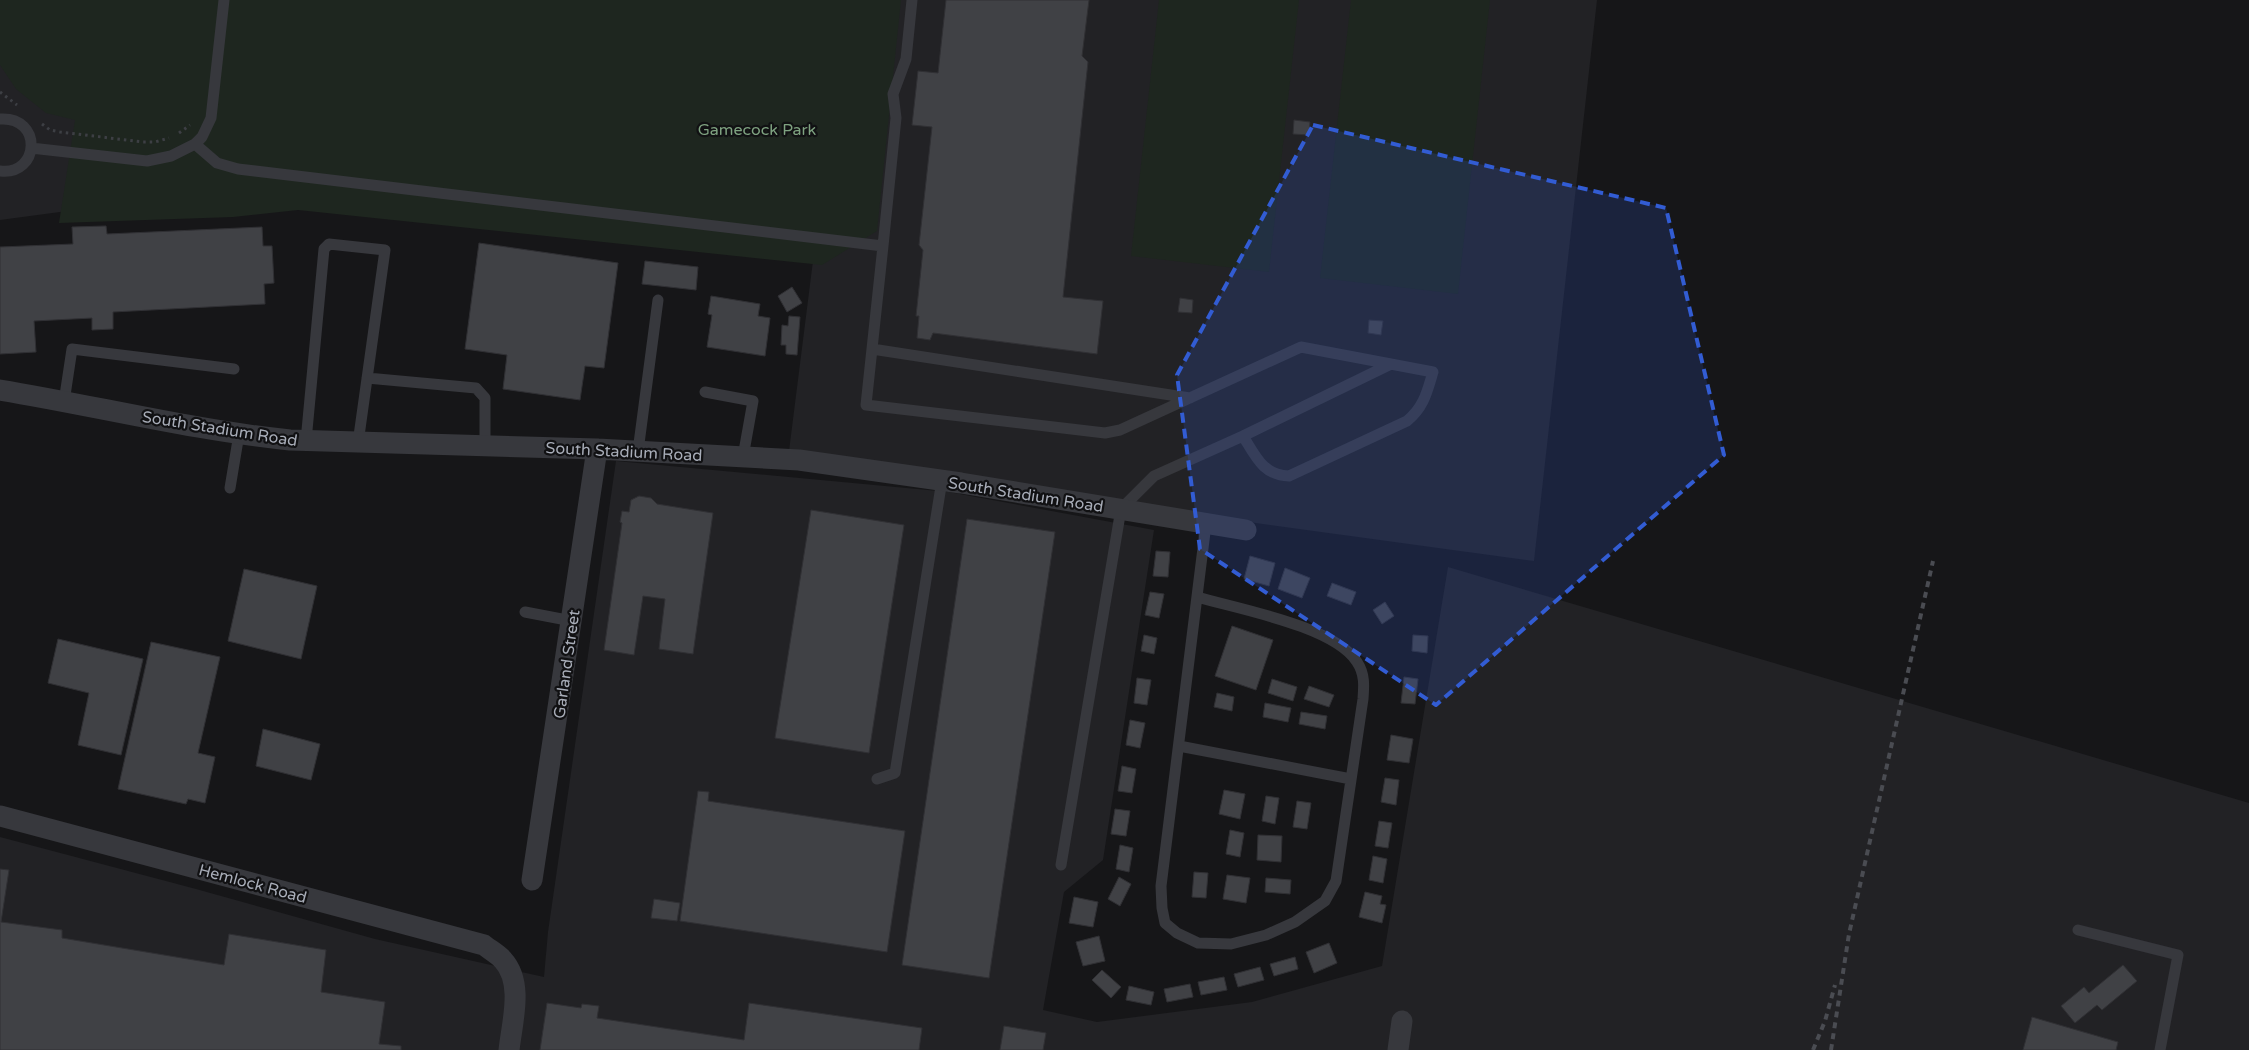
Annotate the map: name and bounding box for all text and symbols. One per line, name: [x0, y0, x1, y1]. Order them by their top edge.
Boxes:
park label: Gamecock Park: [698, 120, 817, 140]
street label: South Stadium Road: [141, 407, 299, 451]
street label: South Stadium Road: [545, 438, 703, 466]
street label: South Stadium Road: [947, 473, 1105, 517]
street label: Garland Street: [549, 608, 585, 720]
street label: Hemlock Road: [197, 860, 309, 908]

